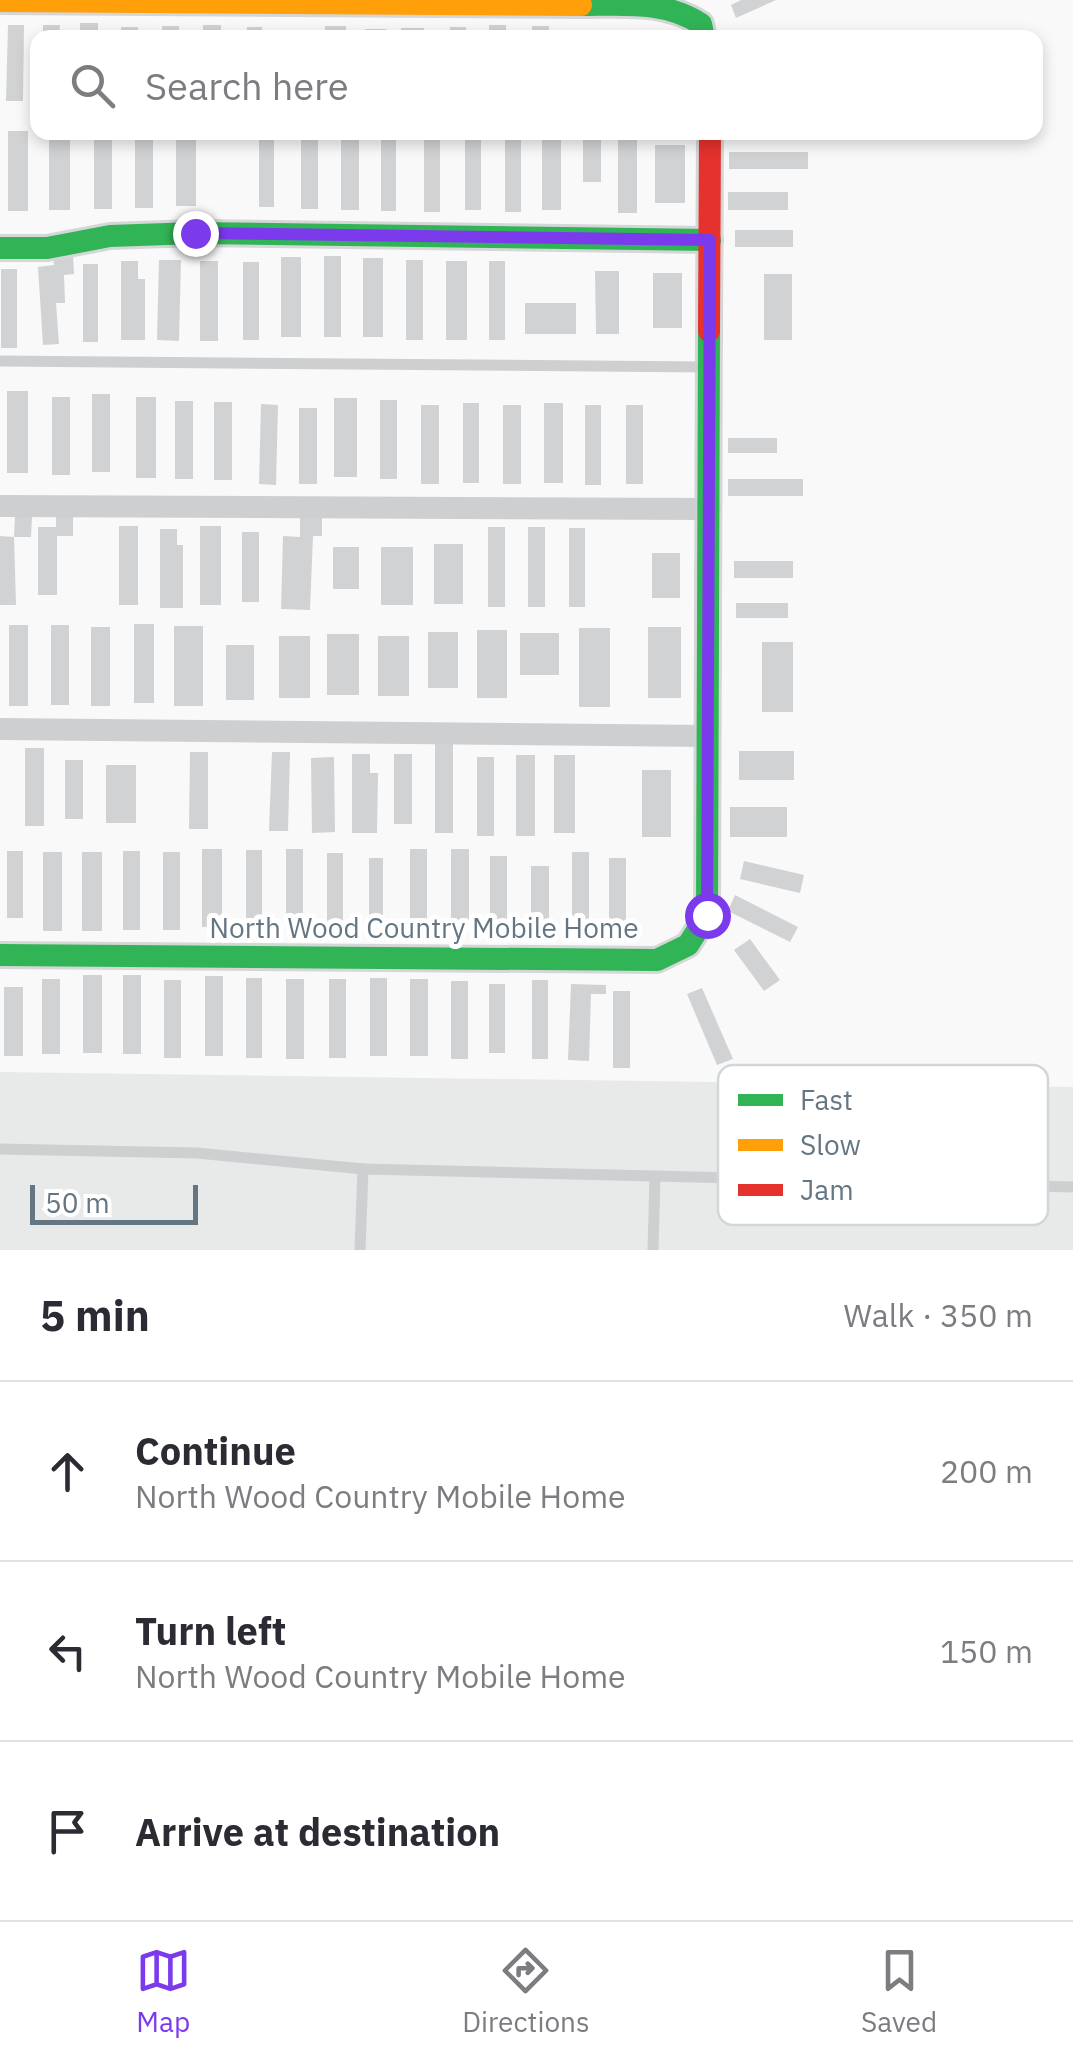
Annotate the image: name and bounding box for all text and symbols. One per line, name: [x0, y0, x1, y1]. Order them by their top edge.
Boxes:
search box: [30, 30, 1043, 140]
icon: search: [65, 58, 120, 113]
text: Search here: [145, 61, 349, 110]
route end: [173, 211, 219, 257]
route start: [685, 893, 731, 939]
street label: North Wood Country Mobile Home: [209, 909, 639, 946]
legend: [718, 1065, 1048, 1225]
text: Fast: [800, 1081, 853, 1118]
text: Slow: [800, 1126, 861, 1163]
text: Jam: [800, 1171, 854, 1208]
scale bar: [30, 1180, 198, 1224]
text: 50 m: [45, 1184, 110, 1221]
text: 5 min: [40, 1288, 150, 1343]
text: Walk · 350 m: [844, 1294, 1033, 1336]
text: Continue: [135, 1426, 296, 1475]
icon: ahead: [40, 1444, 95, 1499]
text: 200 m: [940, 1450, 1033, 1492]
text: North Wood Country Mobile Home: [135, 1475, 626, 1517]
text: Turn left: [135, 1606, 286, 1655]
icon: left: [40, 1624, 95, 1679]
text: 150 m: [940, 1630, 1033, 1672]
text: North Wood Country Mobile Home: [135, 1655, 626, 1697]
icon: arrive: [40, 1804, 95, 1859]
text: Arrive at destination: [135, 1807, 500, 1856]
tab: Map: [136, 1943, 191, 2040]
tab: Directions: [462, 1943, 590, 2040]
tab: Saved: [861, 1943, 937, 2040]

